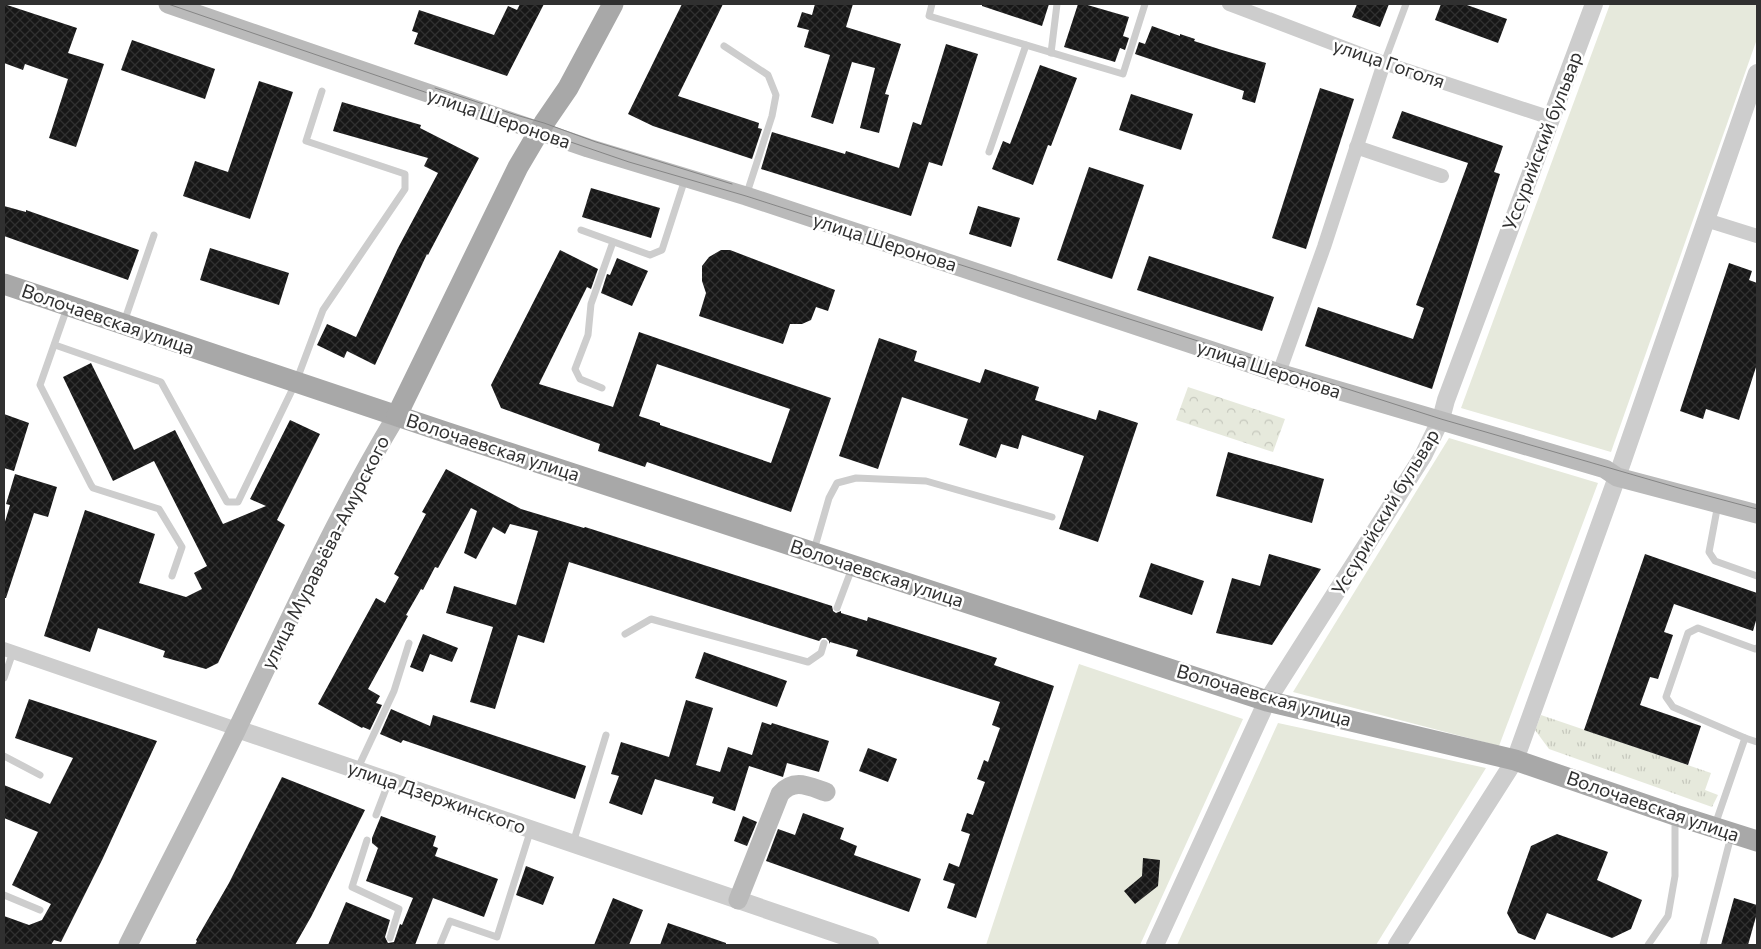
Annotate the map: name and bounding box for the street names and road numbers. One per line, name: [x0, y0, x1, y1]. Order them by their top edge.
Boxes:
street label: улица Гоголя: [1330, 33, 1448, 92]
street label: Уссурийский бульвар: [1497, 48, 1586, 234]
street label: улица Шеронова: [424, 82, 574, 153]
street label: улица Шеронова: [810, 207, 960, 276]
street label: Волочаевская улица: [19, 278, 197, 359]
street label: улица Шеронова: [1194, 334, 1344, 403]
street label: Волочаевская улица: [404, 408, 583, 485]
street label: Уссурийский бульвар: [1326, 424, 1443, 599]
street label: улица Муравьёва-Амурского: [256, 431, 394, 672]
street label: Волочаевская улица: [788, 534, 967, 611]
street label: Волочаевская улица: [1174, 659, 1354, 731]
street label: улица Дзержинского: [345, 755, 529, 838]
street label: Волочаевская улица: [1564, 765, 1742, 846]

